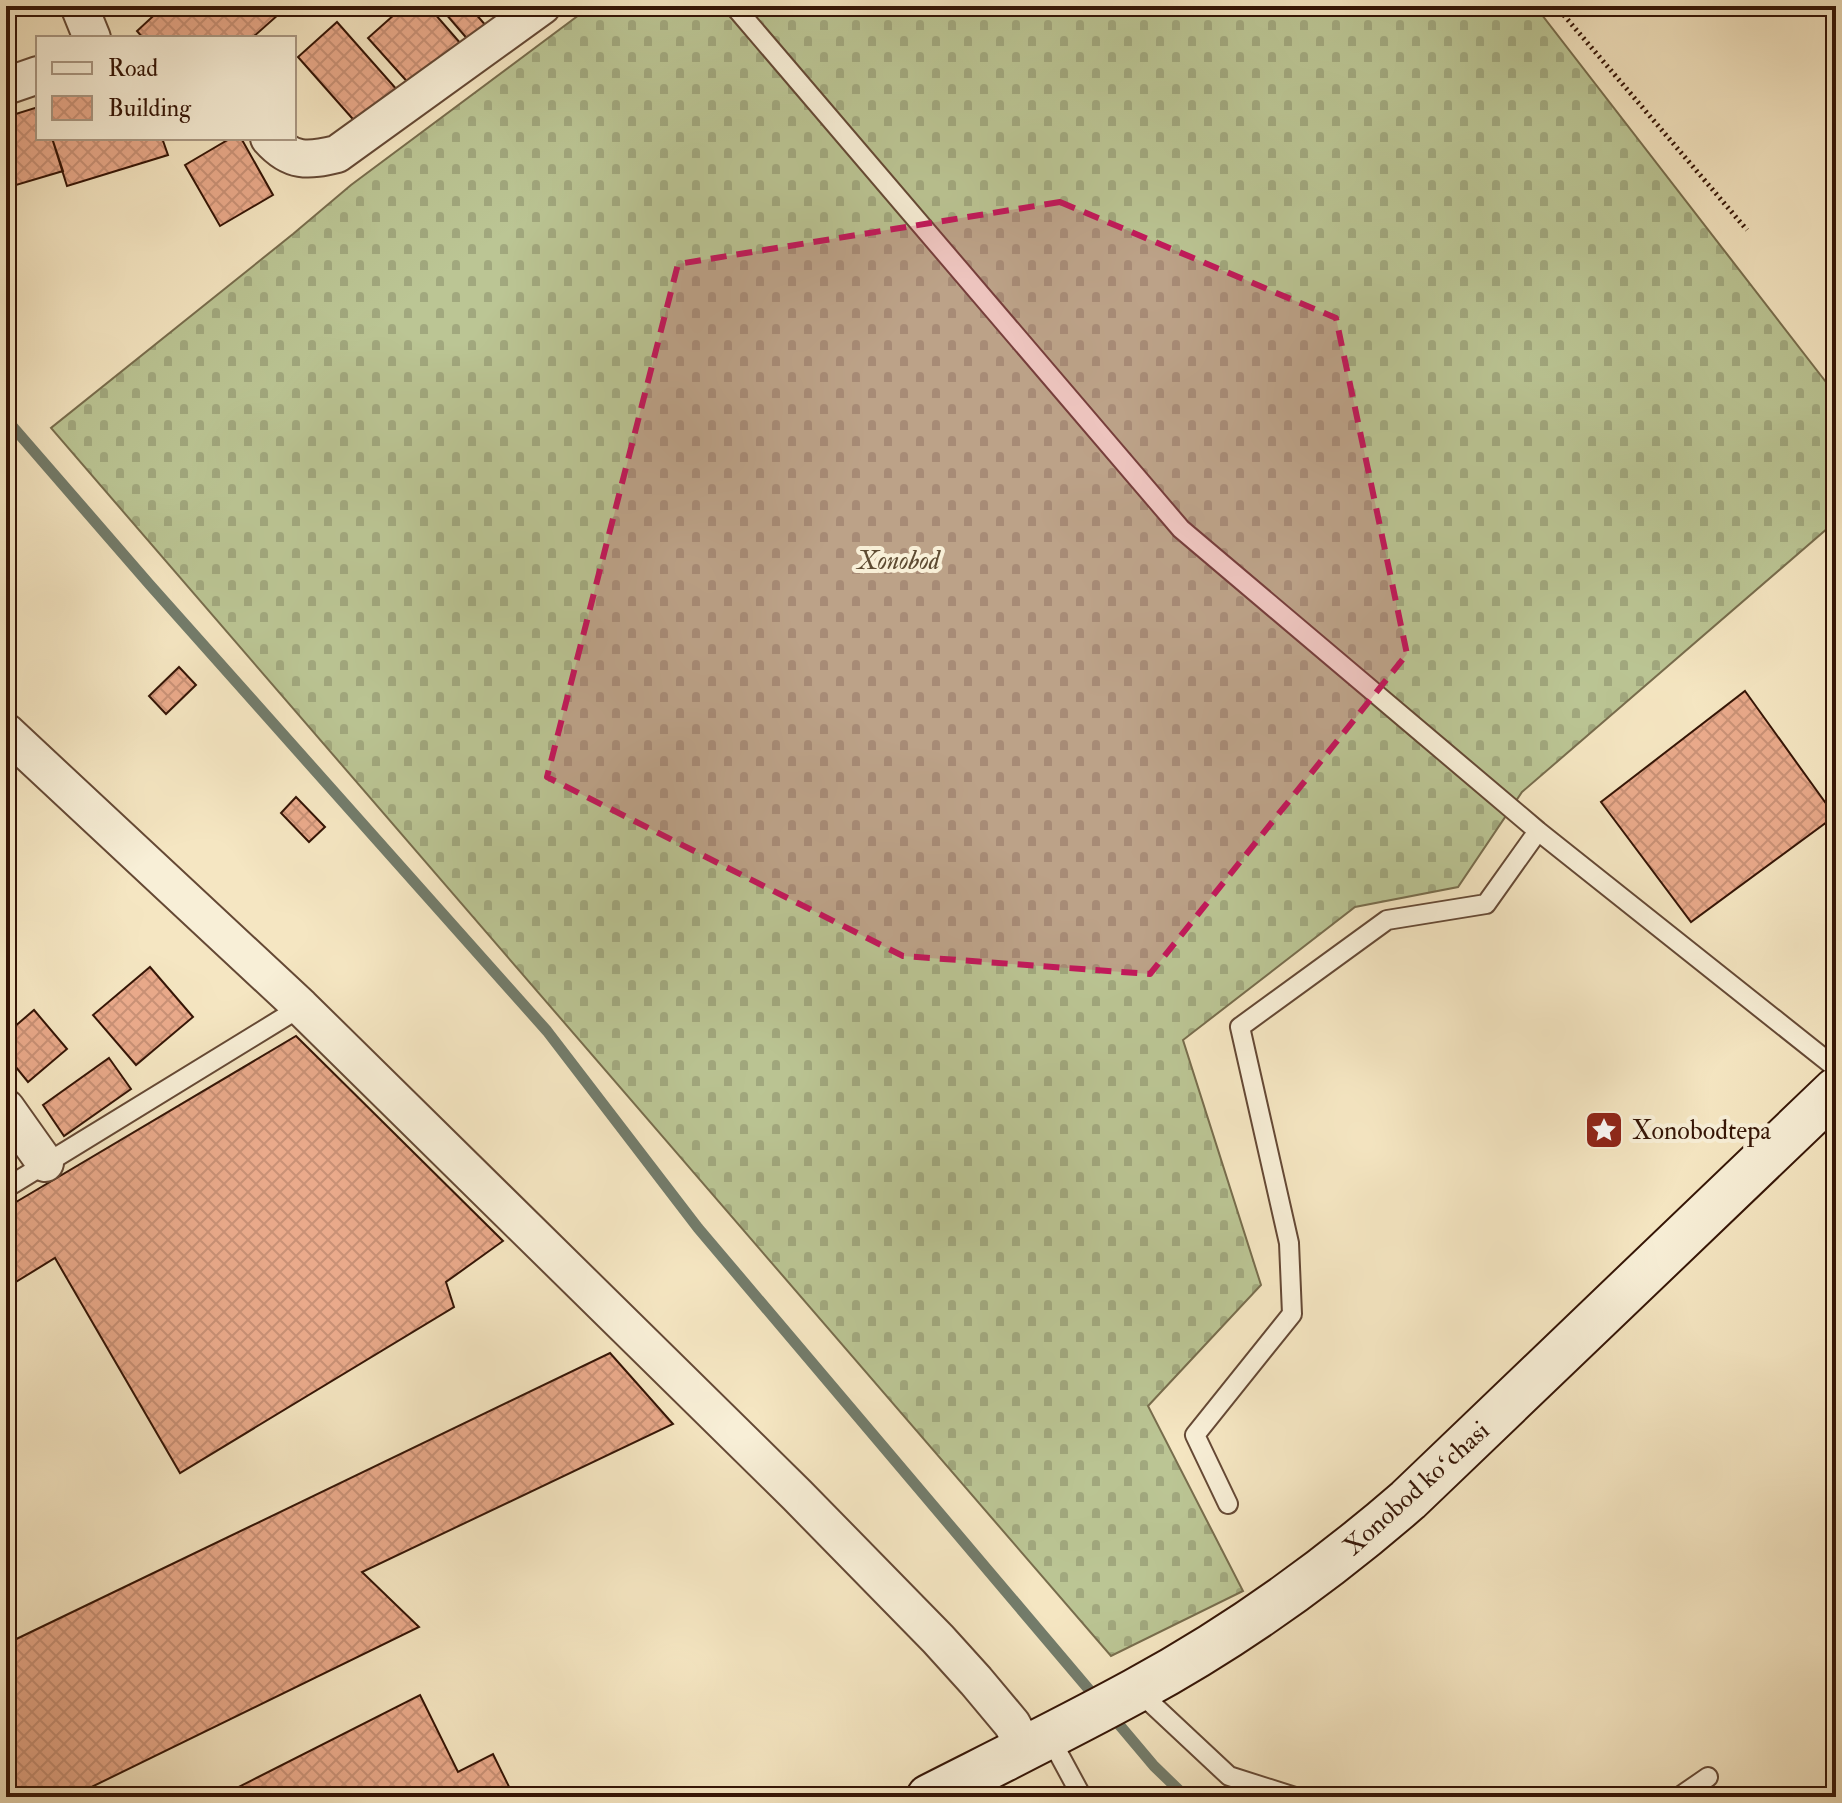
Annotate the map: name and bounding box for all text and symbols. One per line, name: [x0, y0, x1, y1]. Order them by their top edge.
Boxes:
legend: [36, 36, 296, 140]
text: Road: [108, 53, 158, 84]
text: Building: [108, 93, 192, 124]
park label: Xonobod: [855, 545, 942, 577]
place icon: Xonobodtepa: [1583, 1109, 1625, 1151]
place label: Xonobodtepa: [1632, 1115, 1771, 1148]
street label: Xonobod koʻchasi: [1337, 1415, 1496, 1563]

